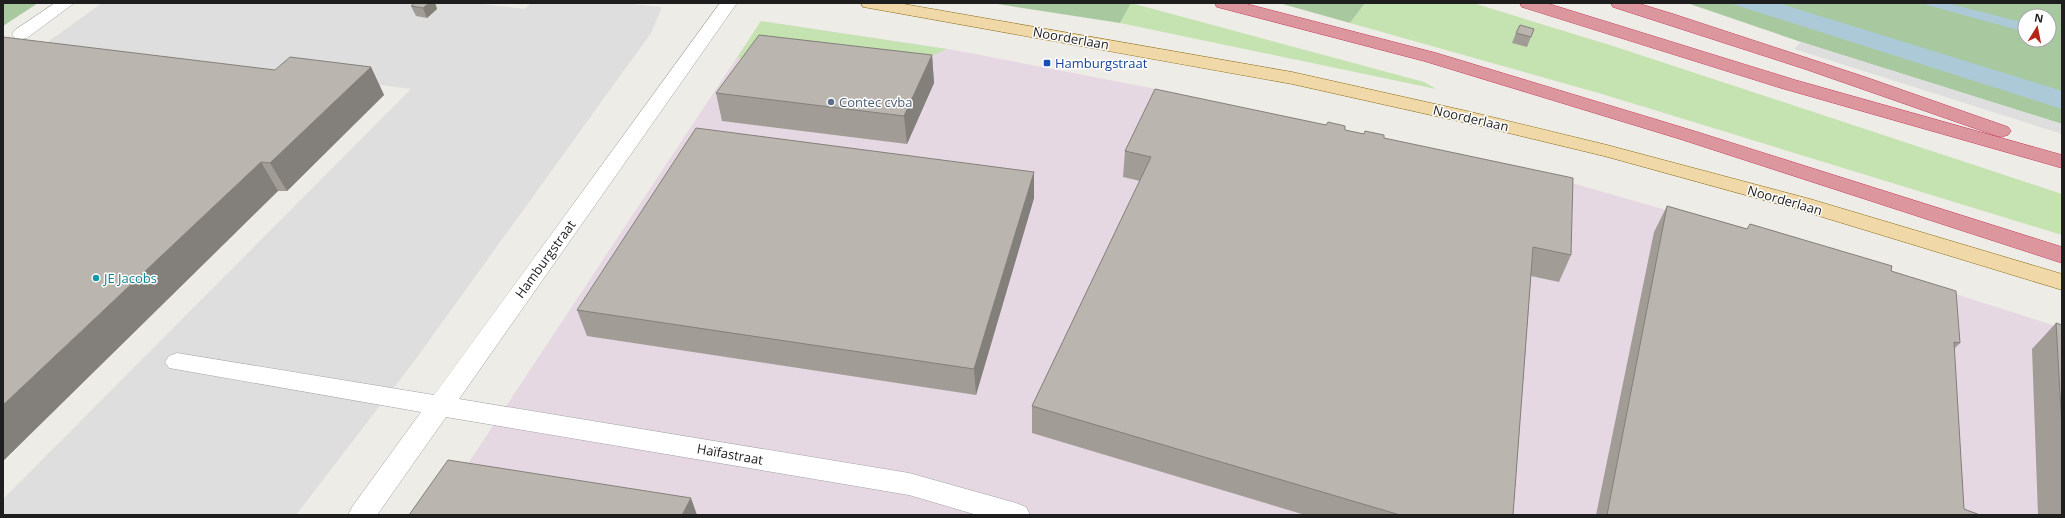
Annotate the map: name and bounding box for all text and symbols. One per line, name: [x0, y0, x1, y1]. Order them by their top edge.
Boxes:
north arrow: [2017, 8, 2057, 48]
text: N: [2033, 9, 2045, 26]
street label: Noorderlaan: [1032, 22, 1110, 54]
place label: Hamburgstraat: [1055, 54, 1148, 72]
marker: Hamburgstraat: [1042, 58, 1052, 68]
place label: Contec cvba: [839, 93, 912, 111]
marker: Contec cvba: [826, 97, 836, 107]
street label: Noorderlaan: [1431, 101, 1511, 135]
street label: Noorderlaan: [1746, 181, 1824, 219]
street label: Hamburgstraat: [511, 216, 580, 302]
place label: JE Jacobs: [102, 269, 157, 287]
marker: JE Jacobs: [91, 273, 101, 283]
street label: Haïfastraat: [695, 439, 765, 469]

